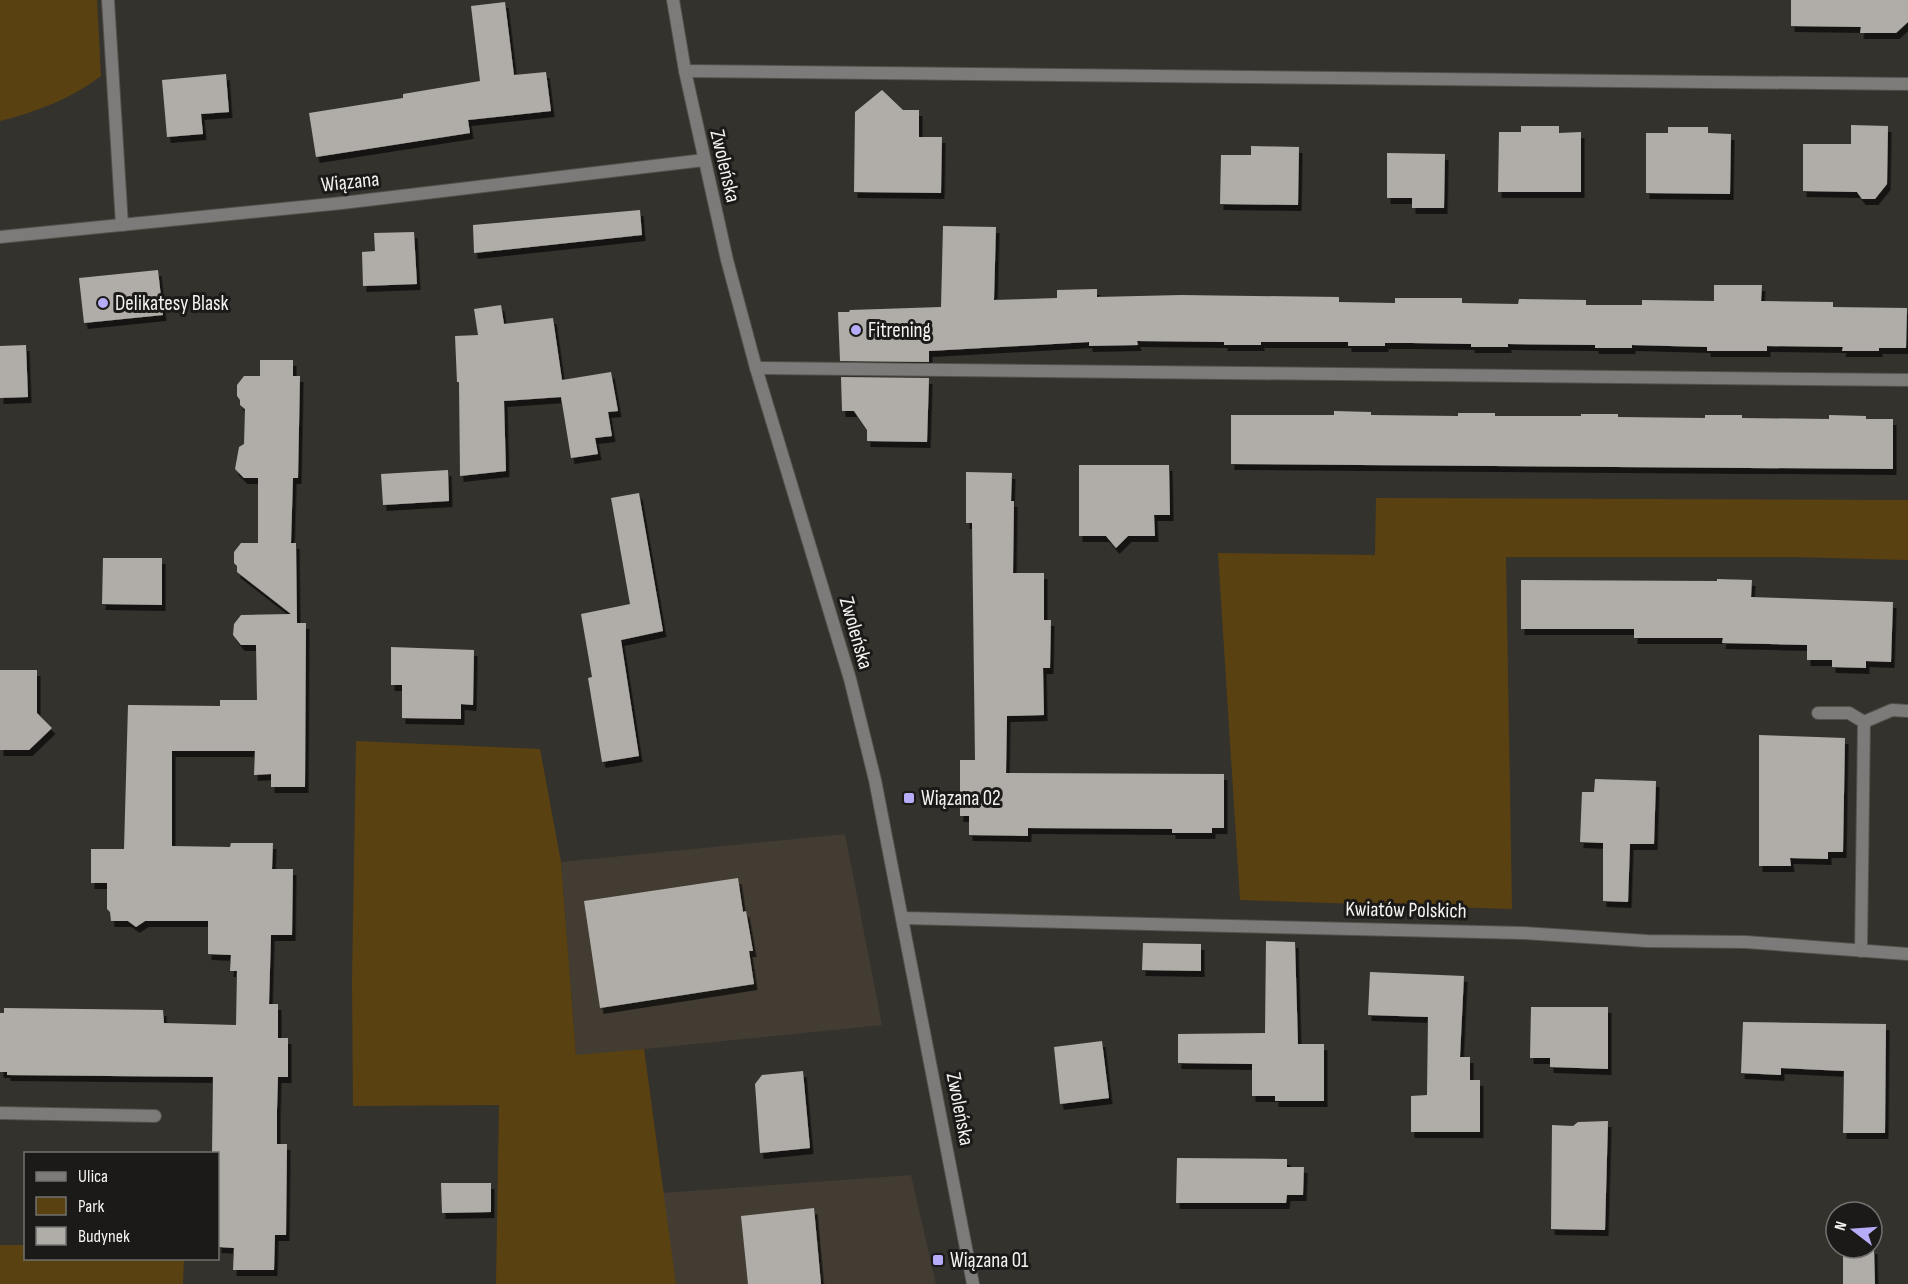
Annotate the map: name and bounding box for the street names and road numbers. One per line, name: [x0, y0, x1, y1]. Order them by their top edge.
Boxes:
street label: Zwoleńska: [705, 127, 745, 205]
street label: Wiązana: [320, 167, 380, 197]
street label: Zwoleńska: [834, 594, 878, 672]
street label: Kwiatów Polskich: [1345, 896, 1467, 924]
street label: Zwoleńska: [941, 1070, 979, 1148]

